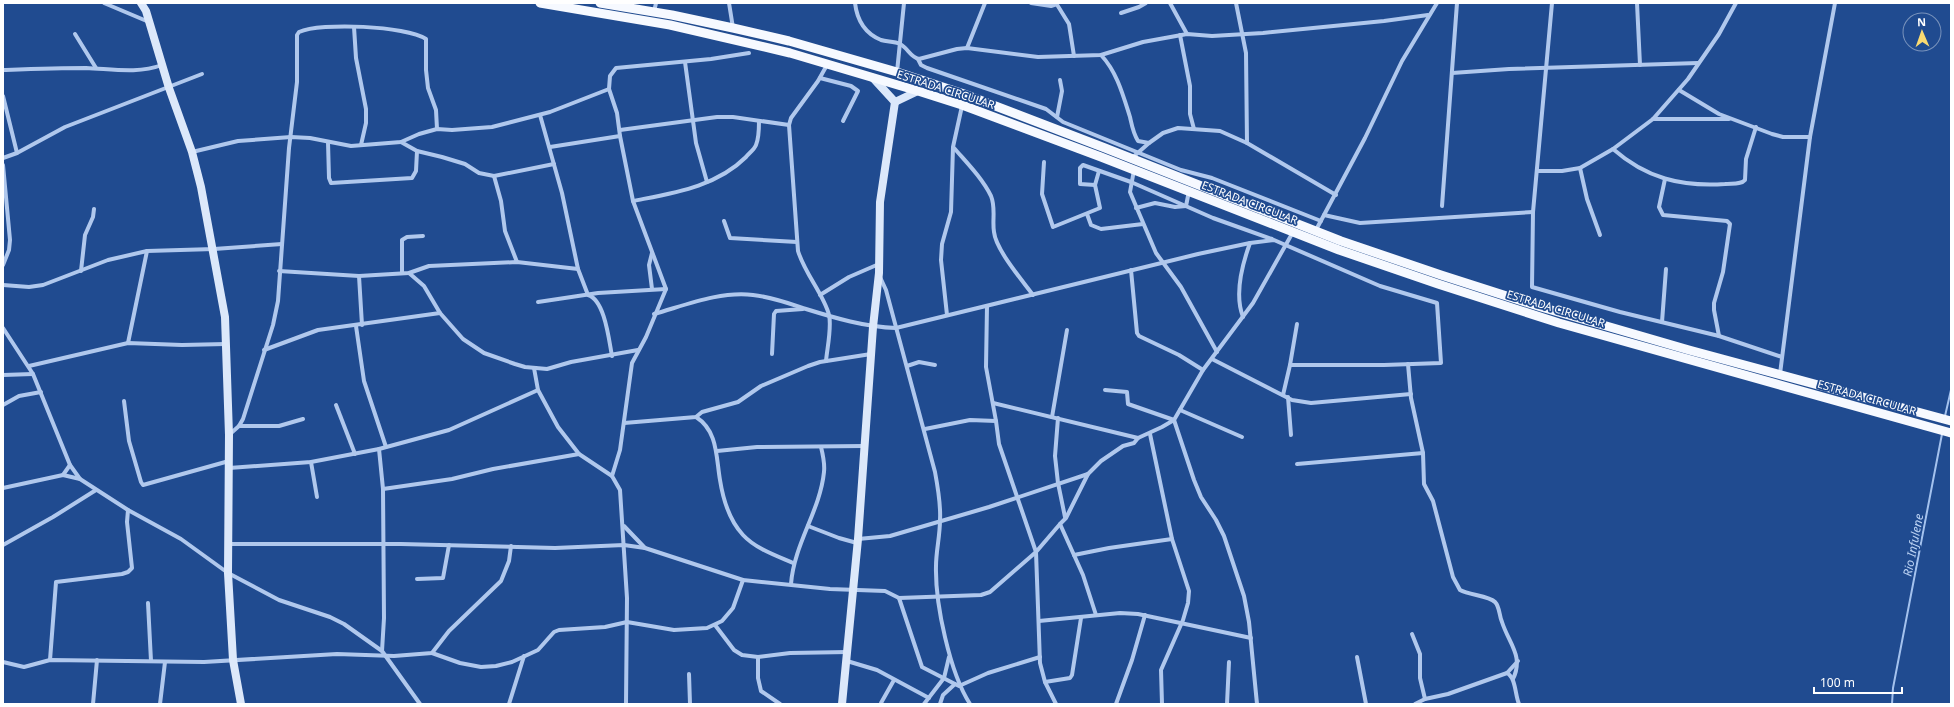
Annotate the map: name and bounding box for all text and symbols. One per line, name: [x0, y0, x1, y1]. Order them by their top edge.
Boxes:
north arrow: [1902, 12, 1942, 52]
text: N: [1917, 14, 1926, 29]
street label: ESTRADA CIRCULAR: [895, 66, 997, 112]
street label: ESTRADA CIRCULAR: [1200, 177, 1300, 227]
street label: ESTRADA CIRCULAR: [1505, 286, 1607, 330]
street label: ESTRADA CIRCULAR: [1816, 376, 1918, 418]
water label: Rio Infulene: [1899, 512, 1927, 578]
scale bar: [1814, 669, 1902, 695]
text: 100 m: [1820, 674, 1855, 691]

